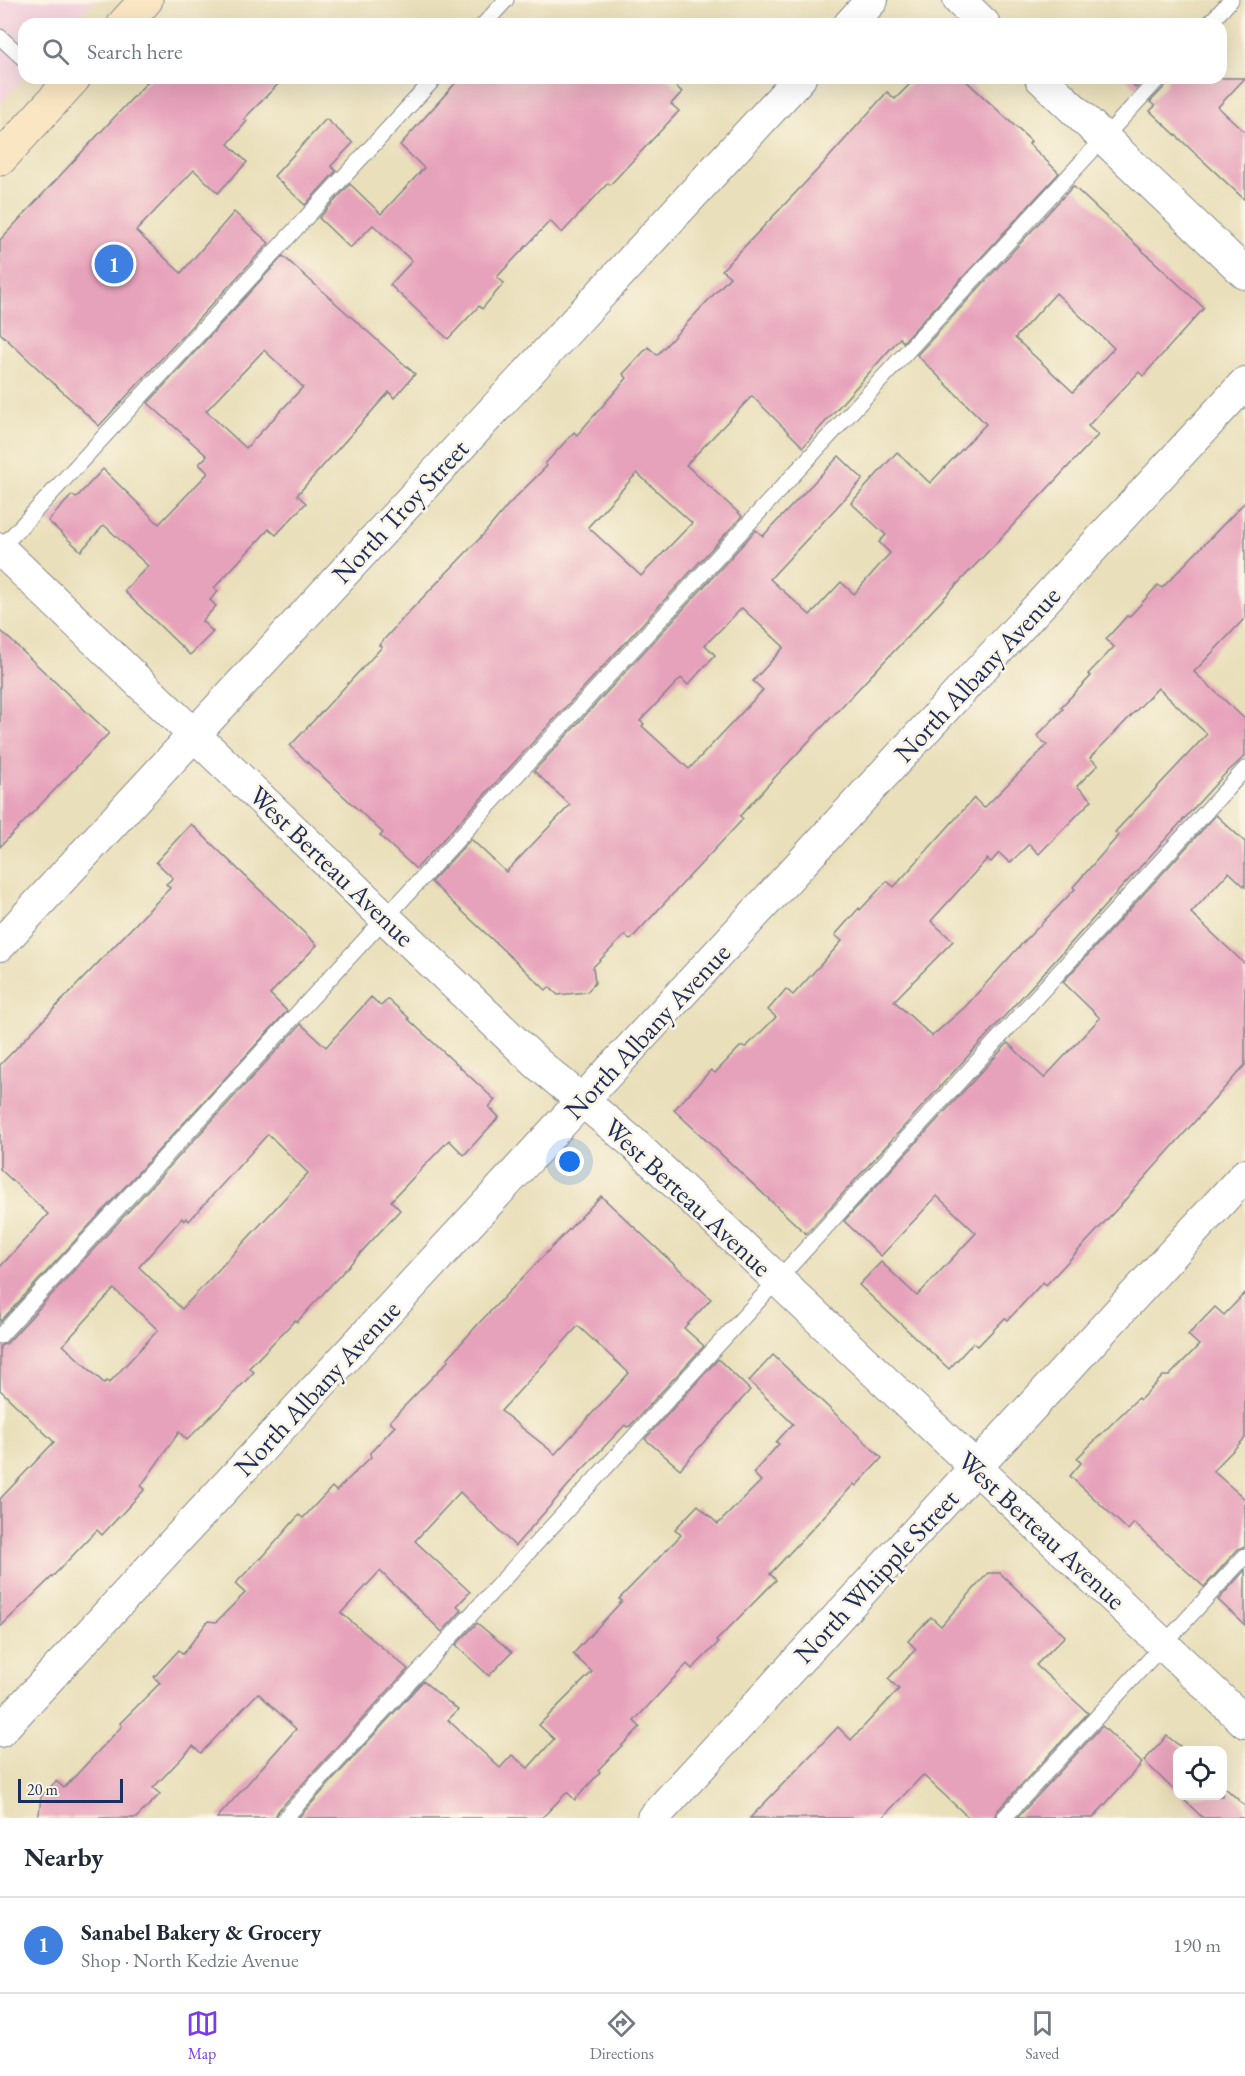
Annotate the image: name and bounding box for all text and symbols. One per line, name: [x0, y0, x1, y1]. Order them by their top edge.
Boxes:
search box: [18, 18, 1227, 84]
icon: search: [39, 35, 72, 68]
text: Search here: [87, 37, 182, 66]
pin: 1: [94, 242, 134, 286]
street label: North Troy Street: [324, 431, 476, 591]
street label: North Albany Avenue: [886, 578, 1068, 770]
street label: West Berteau Avenue: [242, 778, 422, 954]
street label: North Albany Avenue: [556, 935, 738, 1127]
street label: West Berteau Avenue: [597, 1110, 779, 1284]
your location: [555, 1147, 584, 1176]
street label: North Albany Avenue: [226, 1292, 408, 1484]
street label: West Berteau Avenue: [951, 1443, 1133, 1617]
street label: North Whipple Street: [786, 1481, 966, 1671]
map controls: [1173, 1746, 1227, 1800]
button: locate: [1173, 1746, 1227, 1800]
scale bar: [18, 1776, 123, 1804]
text: 20 m: [27, 1779, 58, 1800]
text: Nearby: [24, 1840, 104, 1874]
text: Sanabel Bakery & Grocery: [81, 1918, 321, 1947]
text: 1: [38, 1932, 49, 1958]
text: 190 m: [1173, 1932, 1221, 1958]
text: Shop · North Kedzie Avenue: [81, 1947, 299, 1973]
tab: Map: [186, 2007, 219, 2064]
tab: Directions: [590, 2007, 654, 2064]
tab: Saved: [1025, 2007, 1059, 2064]

